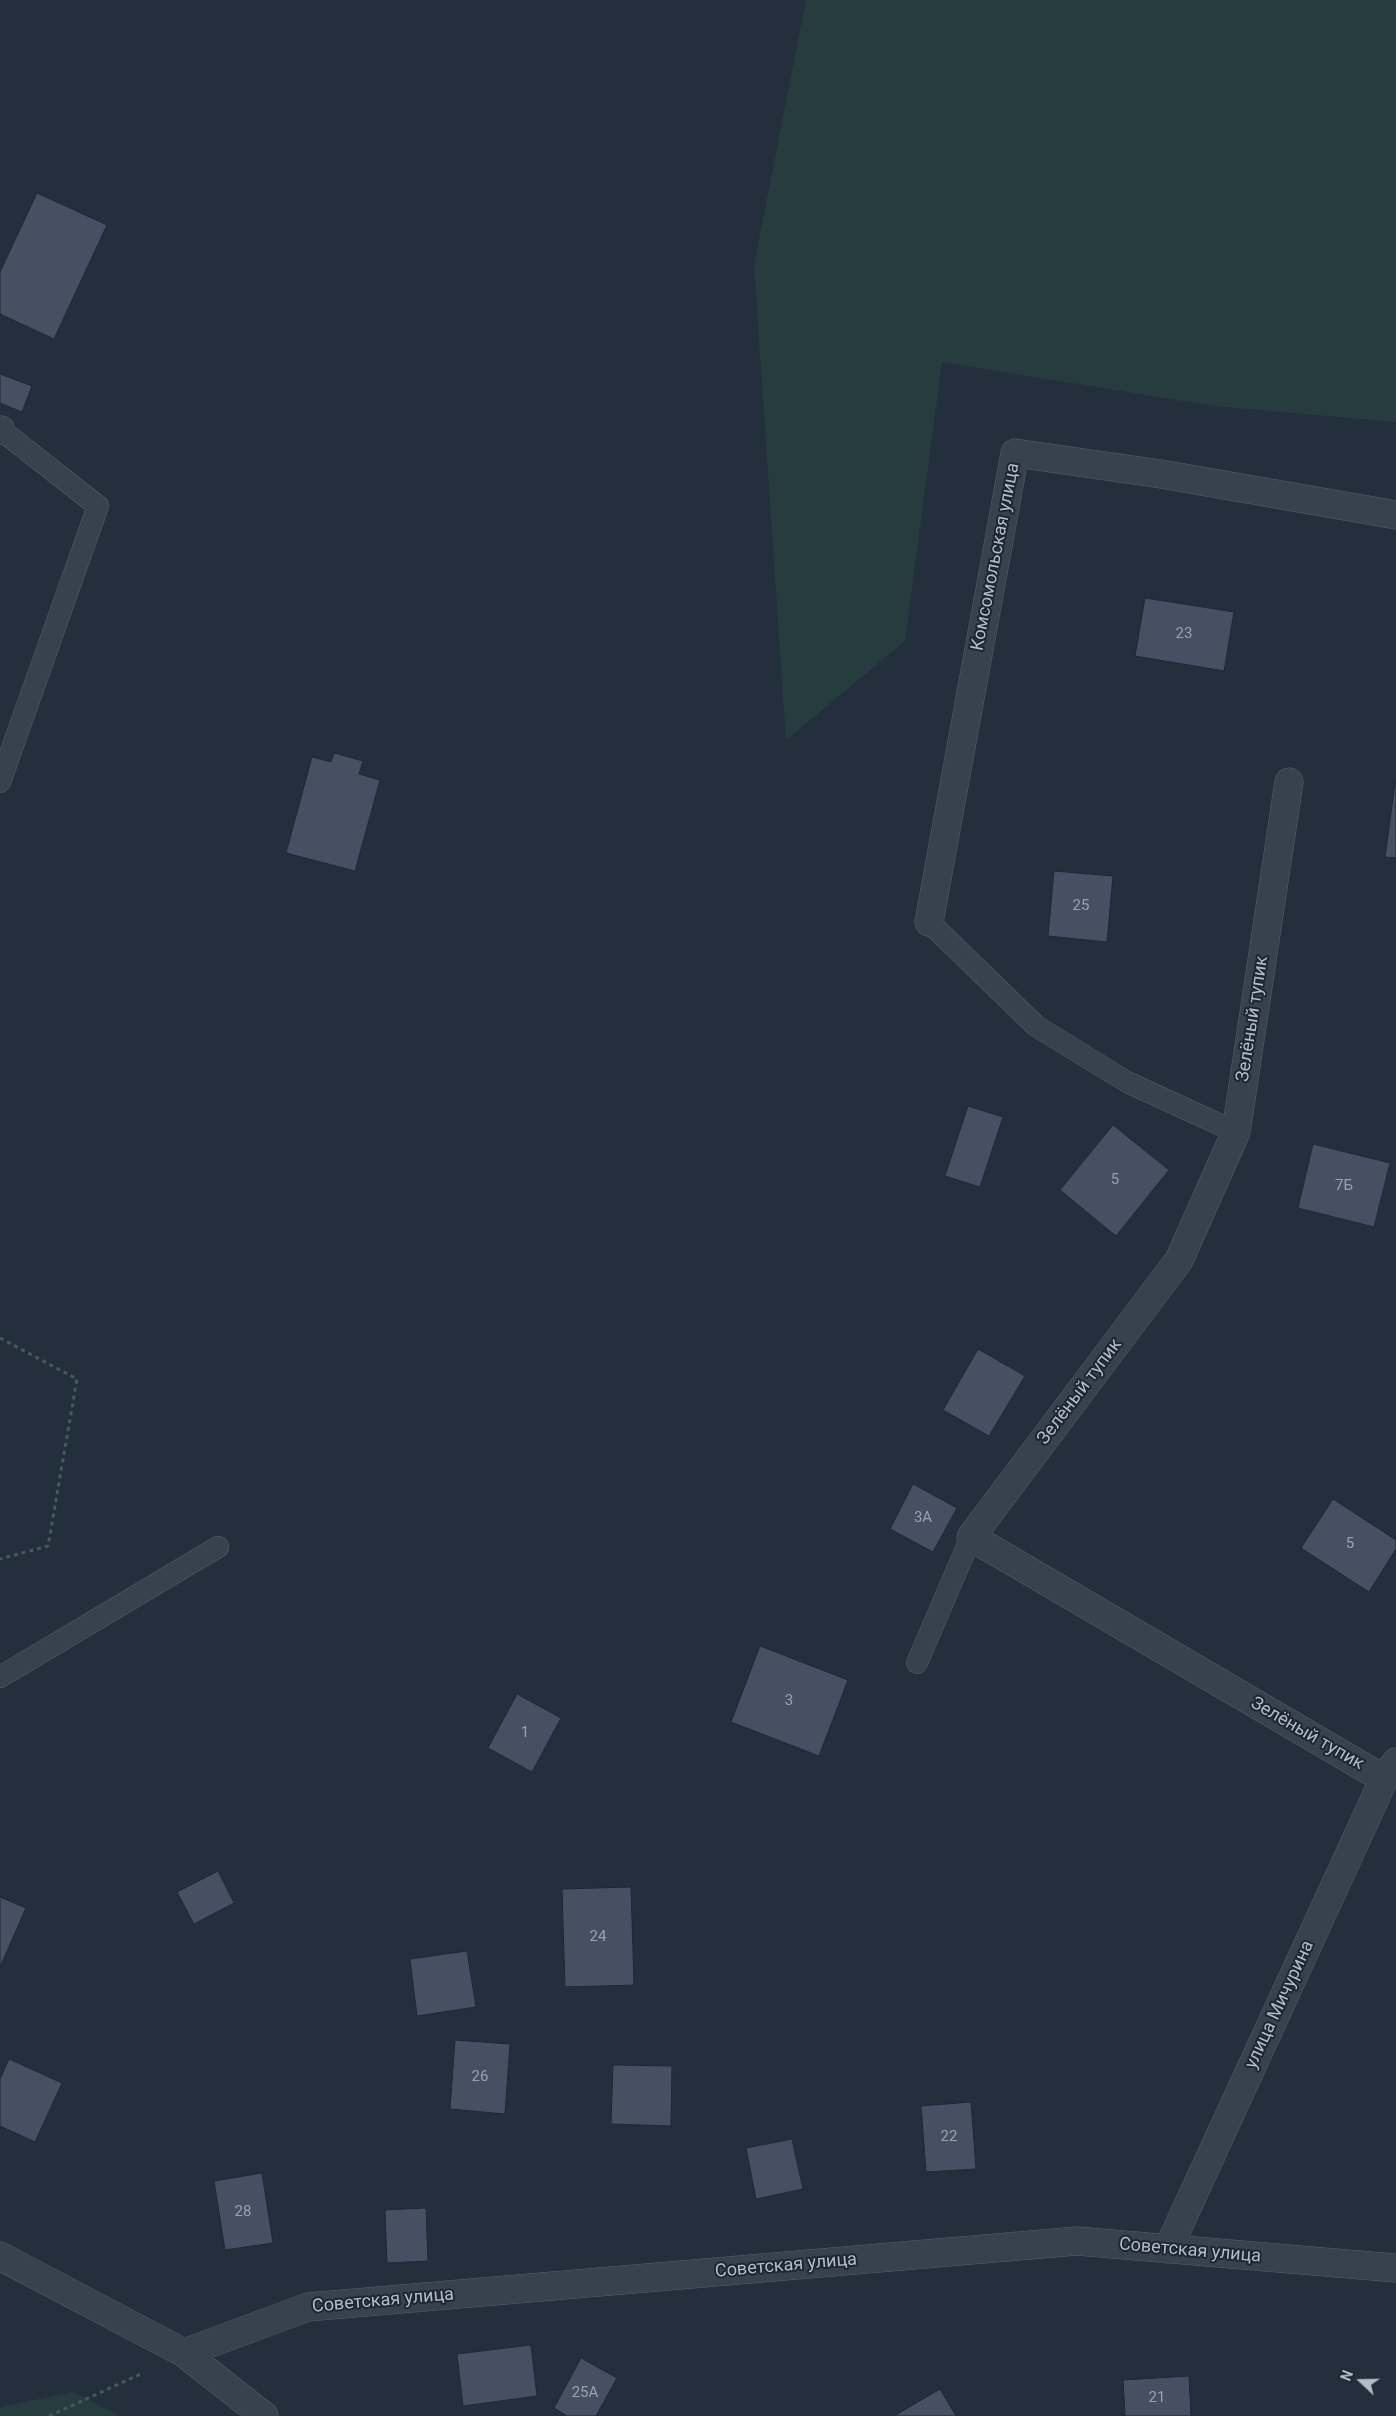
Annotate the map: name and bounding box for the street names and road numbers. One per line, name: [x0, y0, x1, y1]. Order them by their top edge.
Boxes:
street label: Комсомольская улица: [967, 461, 1025, 653]
street label: Зелёный тупик: [1232, 955, 1274, 1083]
street label: Зелёный тупик: [1033, 1335, 1127, 1449]
street label: Зелёный тупик: [1247, 1693, 1367, 1775]
street label: улица Мичурина: [1241, 1937, 1319, 2073]
street label: Советская улица: [1118, 2234, 1262, 2268]
street label: Советская улица: [714, 2249, 858, 2283]
street label: Советская улица: [311, 2284, 455, 2318]

